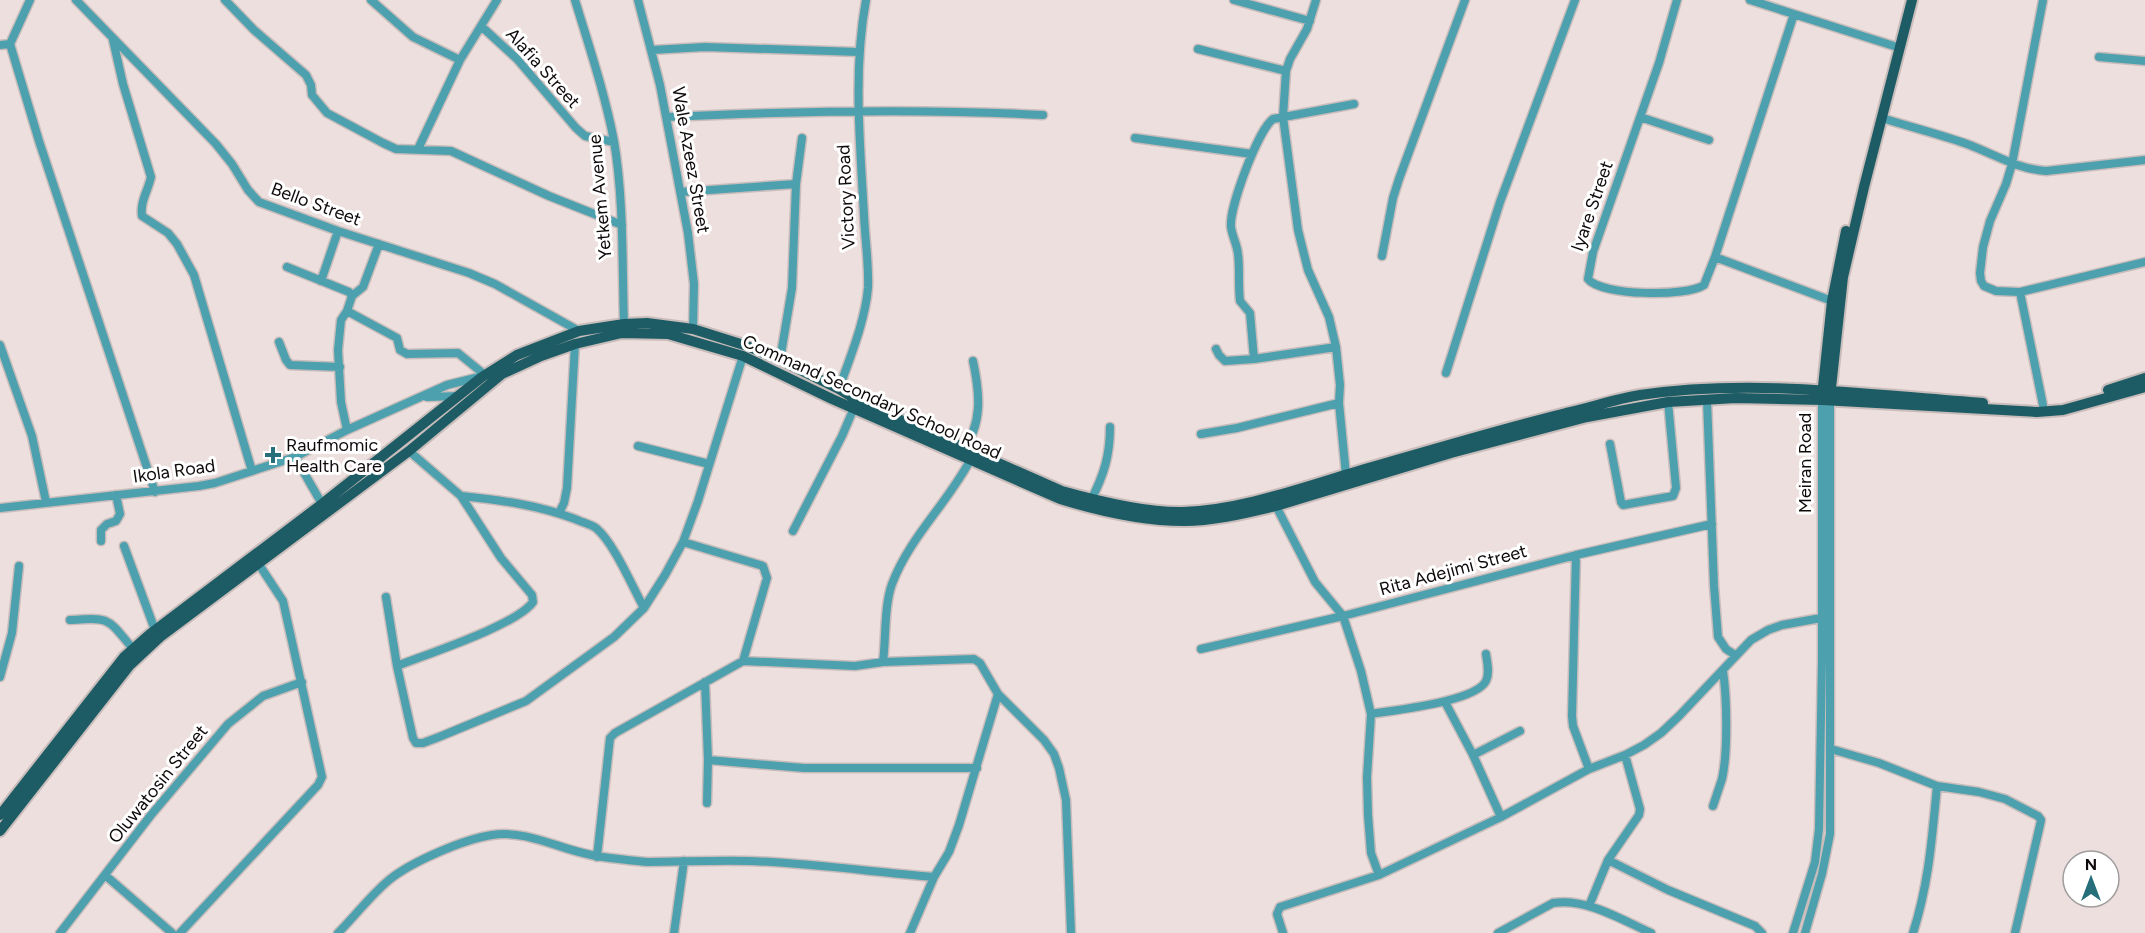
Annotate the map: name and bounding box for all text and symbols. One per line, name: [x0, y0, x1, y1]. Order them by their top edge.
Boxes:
street label: Alafia Street: [501, 23, 585, 113]
street label: Wale Azeez Street: [667, 85, 715, 235]
street label: Yetkem Avenue: [584, 133, 616, 260]
street label: Victory Road: [832, 144, 860, 250]
street label: Iyare Street: [1566, 158, 1618, 254]
street label: Bello Street: [268, 178, 364, 230]
street label: Command Secondary School Road: [739, 330, 1005, 464]
street label: Meiran Road: [1794, 413, 1816, 513]
place label: Raufmomic Health Care: [286, 434, 382, 477]
marker: Raufmomic Health Care: [264, 446, 282, 464]
street label: Ikola Road: [131, 454, 217, 488]
street label: Rita Adejimi Street: [1377, 540, 1529, 600]
street label: Oluwatosin Street: [104, 720, 213, 848]
north arrow: [2061, 849, 2121, 909]
text: N: [2085, 855, 2097, 874]

